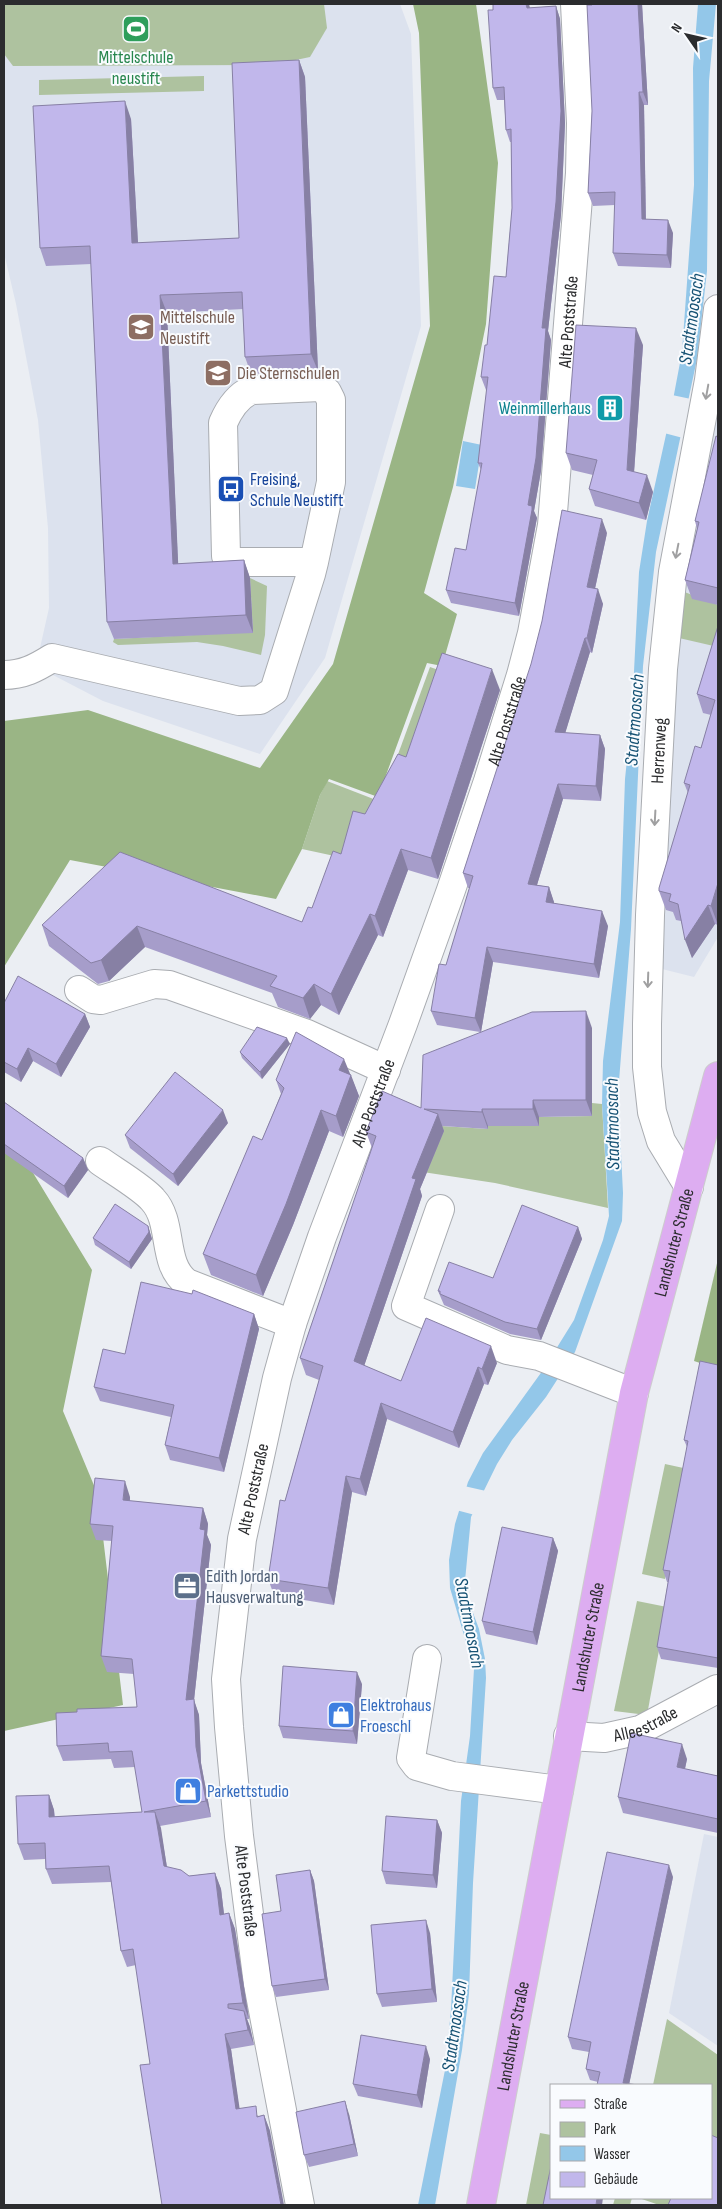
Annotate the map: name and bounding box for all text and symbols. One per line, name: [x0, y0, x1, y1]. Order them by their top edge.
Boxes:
north arrow: [662, 10, 712, 60]
sports icon: Mittelschule neustift: [121, 14, 151, 44]
text: N: [667, 20, 686, 36]
place label: Mittelschule neustift: [99, 47, 173, 89]
water label: Stadtmoosach: [674, 272, 710, 366]
street label: Alte Poststraße: [554, 275, 582, 370]
place label: Mittelschule Neustift: [160, 307, 235, 349]
school or university icon: Mittelschule Neustift: [126, 312, 156, 342]
school or university icon: Die Sternschulen: [203, 358, 233, 388]
place label: Die Sternschulen: [237, 363, 340, 384]
one-way arrow: [702, 383, 711, 399]
building icon: Weinmillerhaus: [595, 393, 625, 423]
place label: Weinmillerhaus: [499, 398, 591, 419]
place label: Freising, Schule Neustift: [250, 469, 344, 511]
bus stop icon: Freising, Schule Neustift: [216, 474, 246, 504]
one-way arrow: [672, 543, 681, 559]
street label: Alte Poststraße: [483, 673, 531, 769]
water label: Stadtmoosach: [620, 673, 650, 767]
street label: Herrenweg: [646, 717, 671, 784]
one-way arrow: [651, 809, 660, 825]
one-way arrow: [643, 972, 653, 988]
street label: Alte Poststraße: [346, 1056, 399, 1151]
water label: Stadtmoosach: [601, 1078, 625, 1170]
street label: Landshuter Straße: [650, 1186, 698, 1299]
street label: Alte Poststraße: [233, 1441, 273, 1537]
place label: Edith Jordan Hausverwaltung: [206, 1566, 304, 1608]
office icon: Edith Jordan Hausverwaltung: [172, 1571, 202, 1601]
water label: Stadtmoosach: [449, 1576, 489, 1670]
street label: Landshuter Straße: [567, 1580, 609, 1694]
place label: Elektrohaus Froeschl: [360, 1695, 431, 1737]
shop icon: Elektrohaus Froeschl: [326, 1700, 356, 1730]
street label: Alleestraße: [611, 1701, 681, 1746]
shop icon: Parkettstudio: [173, 1776, 203, 1806]
place label: Parkettstudio: [207, 1781, 289, 1802]
street label: Alte Poststraße: [230, 1843, 262, 1938]
water label: Stadtmoosach: [437, 1979, 473, 2073]
street label: Landshuter Straße: [492, 1979, 533, 2092]
legend: [550, 2084, 712, 2199]
text: Straße: [594, 2095, 627, 2114]
text: Park: [594, 2120, 616, 2139]
text: Wasser: [594, 2145, 631, 2164]
text: Gebäude: [594, 2170, 638, 2189]

